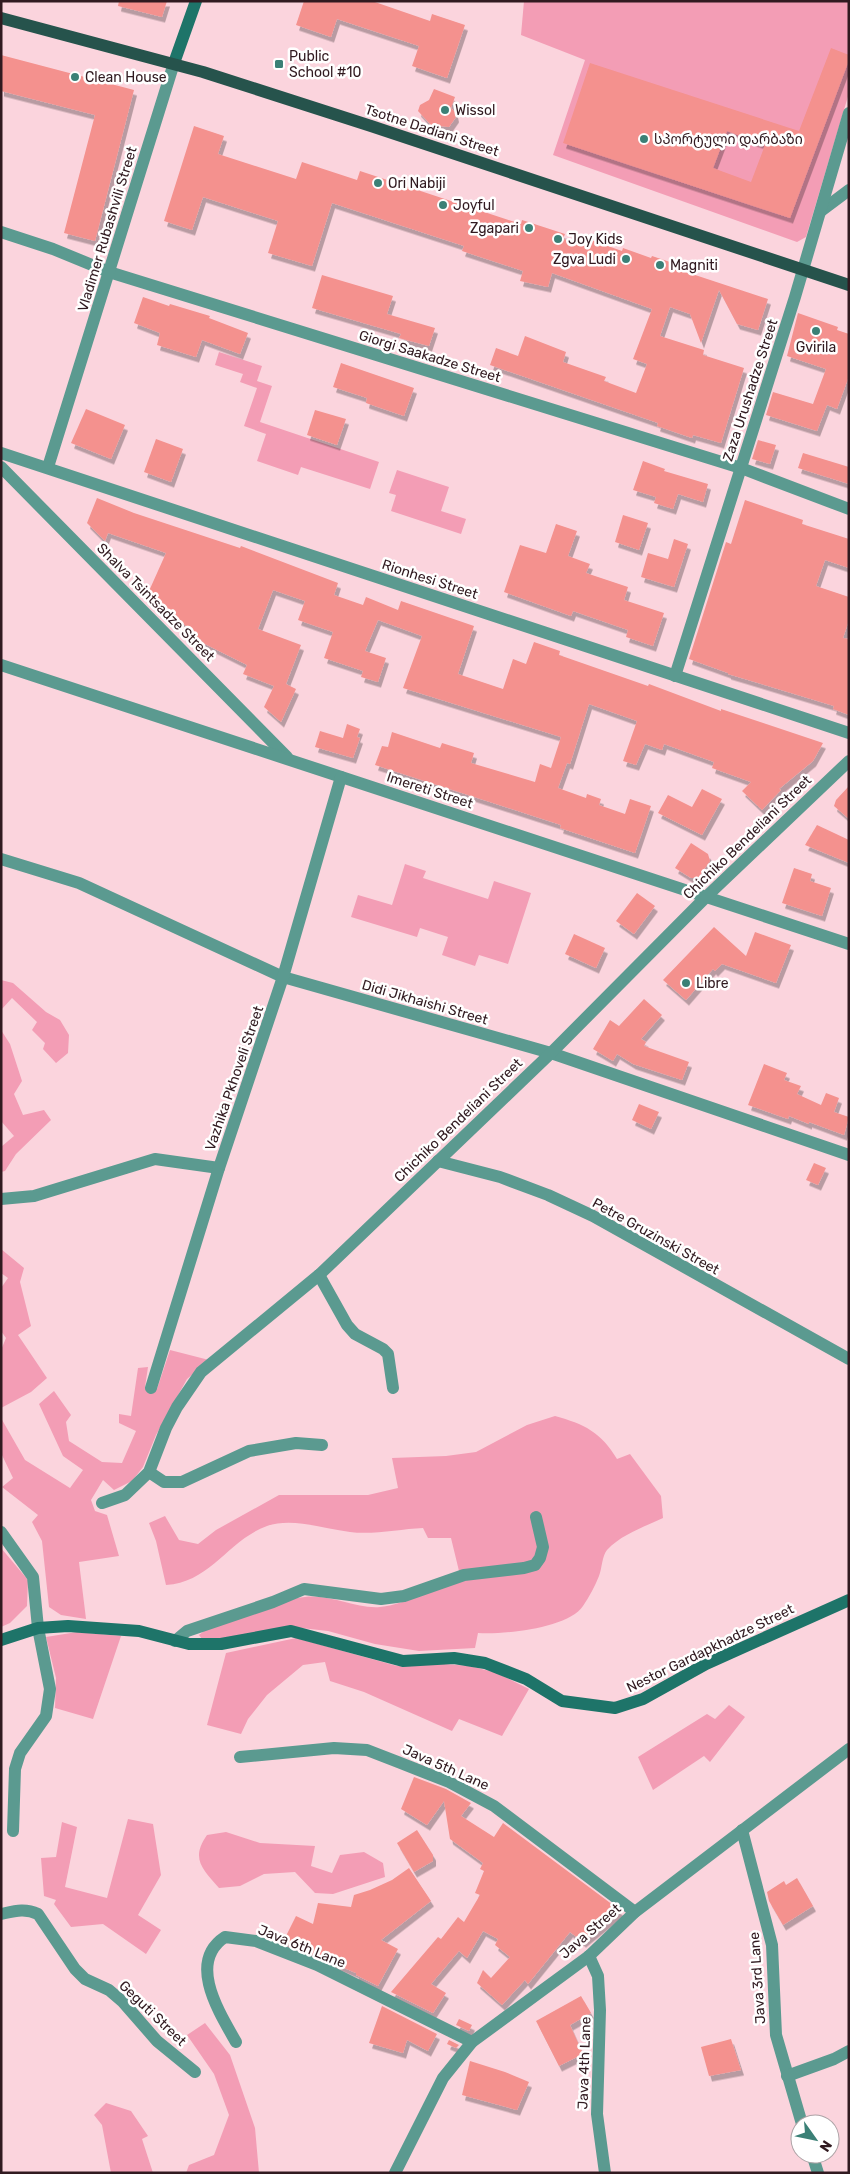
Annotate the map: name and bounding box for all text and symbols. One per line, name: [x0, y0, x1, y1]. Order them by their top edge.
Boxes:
place label: Public School #10: [289, 48, 362, 81]
marker: Public School #10: [273, 58, 285, 70]
place label: Clean House: [85, 69, 167, 86]
marker: Clean House: [69, 71, 81, 83]
street label: Tsotne Dadiani Street: [363, 101, 501, 160]
place label: Wissol: [455, 102, 495, 119]
marker: Wissol: [439, 104, 451, 116]
place label: სპორტული დარბაზი: [654, 131, 803, 148]
marker: სპორტული დარბაზი: [638, 133, 650, 145]
street label: Vladimer Rubashvili Street: [74, 144, 141, 314]
place label: Ori Nabiji: [388, 175, 446, 192]
marker: Ori Nabiji: [372, 177, 384, 189]
place label: Joyful: [453, 197, 495, 214]
marker: Joyful: [437, 199, 449, 211]
place label: Zgapari: [470, 220, 519, 237]
marker: Zgapari: [523, 222, 535, 234]
place label: Joy Kids: [568, 231, 623, 248]
marker: Joy Kids: [552, 233, 564, 245]
place label: Zgva Ludi: [553, 251, 616, 268]
marker: Zgva Ludi: [620, 253, 632, 265]
place label: Magniti: [670, 257, 718, 274]
marker: Magniti: [654, 259, 666, 271]
street label: Zaza Urushadze Street: [719, 316, 782, 463]
marker: Gvirila: [810, 325, 822, 337]
street label: Giorgi Saakadze Street: [357, 327, 503, 386]
place label: Gvirila: [796, 339, 836, 356]
street label: Shalva Tsintsadze Street: [93, 540, 219, 665]
street label: Rionhesi Street: [380, 556, 480, 603]
street label: Imereti Street: [384, 769, 476, 813]
street label: Chichiko Bendeliani Street: [680, 771, 815, 903]
place label: Libre: [696, 975, 729, 992]
street label: Didi Jikhaishi Street: [360, 976, 490, 1029]
marker: Libre: [680, 977, 692, 989]
street label: Vazhika Pkhoveli Street: [202, 1003, 267, 1153]
street label: Chichiko Bendeliani Street: [391, 1054, 526, 1186]
street label: Petre Gruzinski Street: [589, 1194, 723, 1279]
street label: Nestor Gardapkhadze Street: [624, 1600, 797, 1696]
street label: Java 5th Lane: [400, 1741, 492, 1794]
street label: Java Street: [556, 1900, 625, 1963]
street label: Java 6th Lane: [256, 1921, 348, 1972]
street label: Java 3rd Lane: [746, 1931, 769, 2025]
street label: Geguti Street: [115, 1977, 190, 2050]
street label: Java 4th Lane: [574, 2016, 595, 2110]
north arrow: [790, 2114, 840, 2164]
text: N: [816, 2137, 835, 2155]

